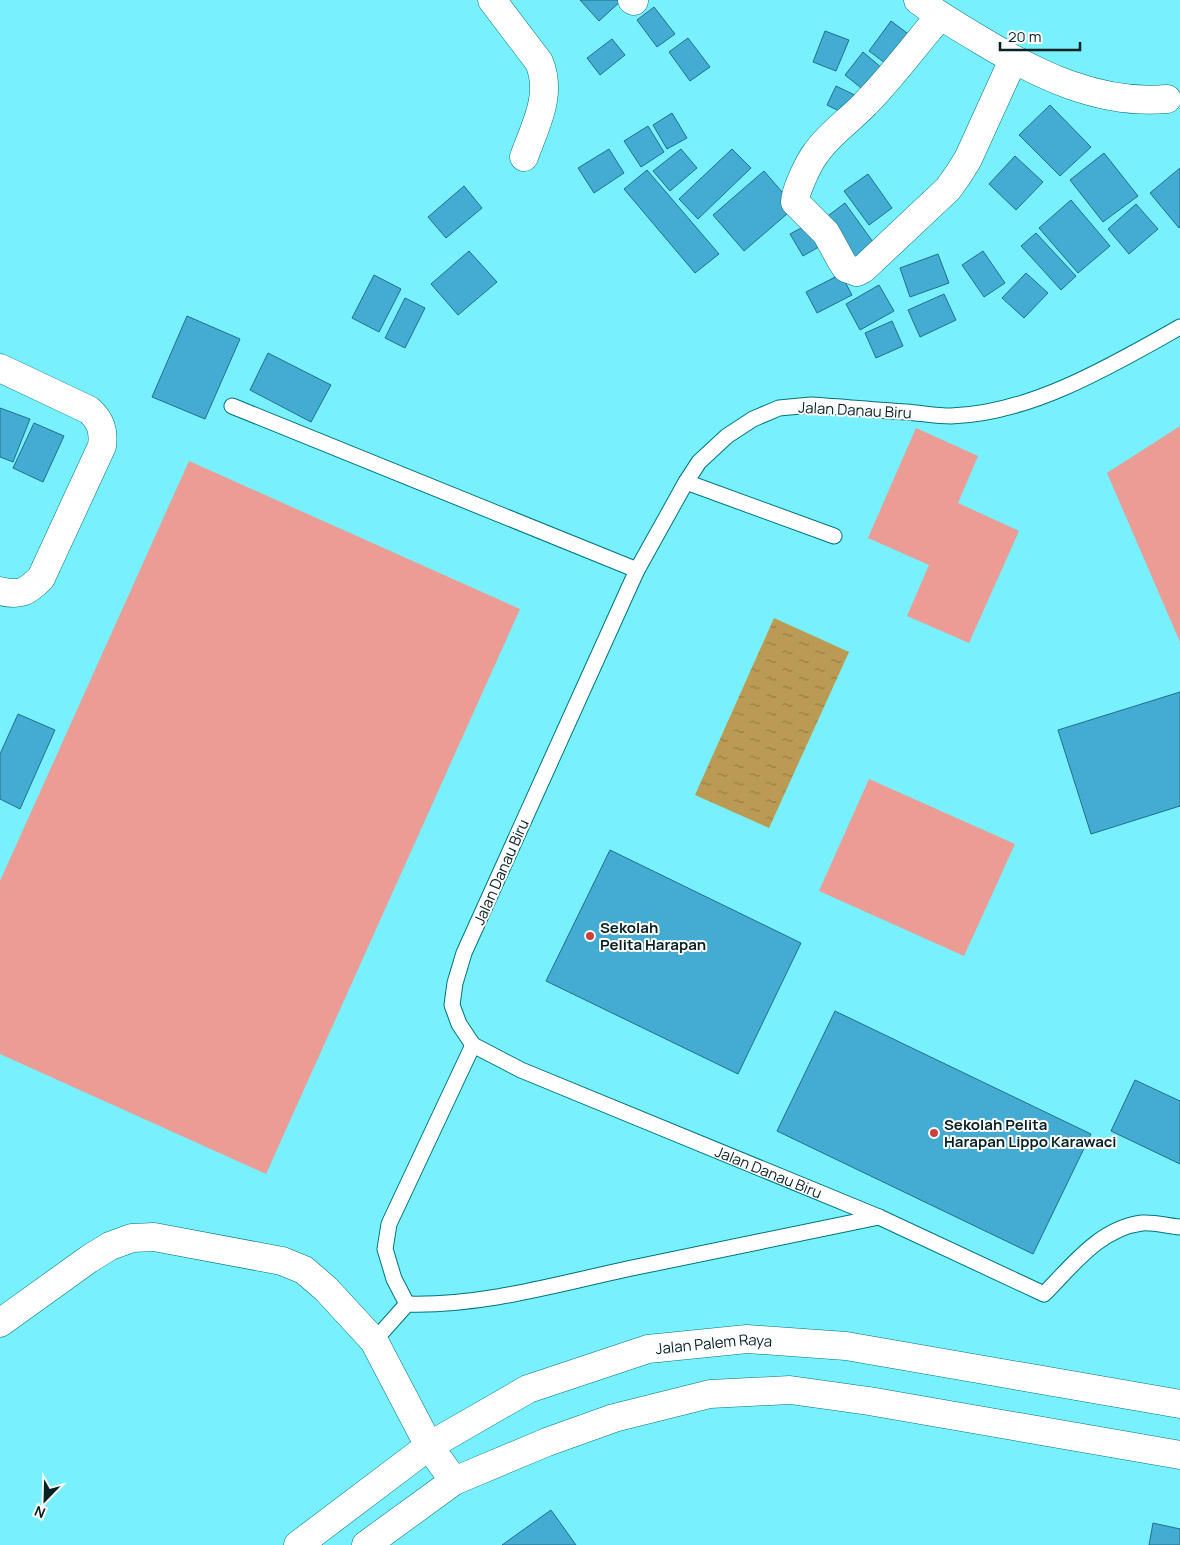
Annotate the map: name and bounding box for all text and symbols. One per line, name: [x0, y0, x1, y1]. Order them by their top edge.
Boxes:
scale bar: [1000, 20, 1080, 52]
text: 20 m: [1008, 26, 1041, 47]
street label: Jalan Danau Biru: [798, 397, 912, 423]
street label: Jalan Danau Biru: [468, 816, 534, 928]
place label: Sekolah Pelita Harapan: [600, 917, 706, 955]
marker: Sekolah Pelita Harapan: [584, 930, 596, 942]
place label: Sekolah Pelita Harapan Lippo Karawaci: [944, 1114, 1116, 1152]
marker: Sekolah Pelita Harapan Lippo Karawaci: [928, 1127, 940, 1139]
street label: Jalan Danau Biru: [712, 1140, 825, 1203]
street label: Jalan Palem Raya: [654, 1328, 773, 1359]
north arrow: [20, 1475, 70, 1525]
text: N: [31, 1502, 48, 1523]

